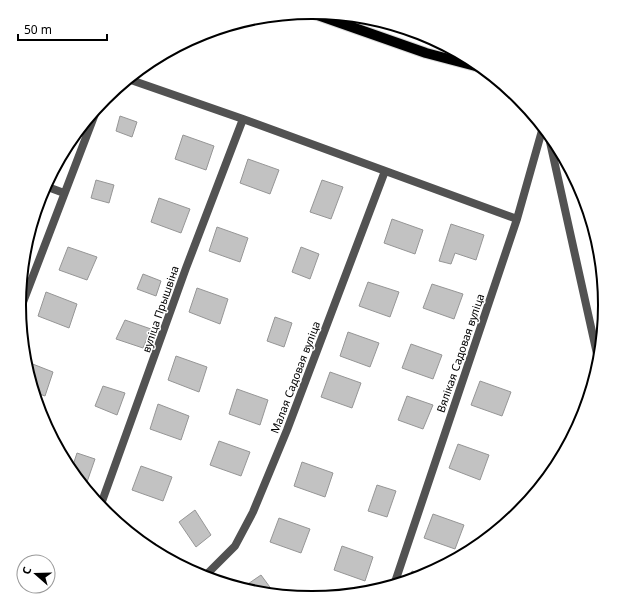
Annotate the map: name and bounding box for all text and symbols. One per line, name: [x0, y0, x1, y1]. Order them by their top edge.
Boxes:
scale bar: [18, 16, 107, 42]
text: 50 m: [24, 21, 52, 38]
street label: вуліца Прышвіна: [138, 264, 182, 354]
street label: Вялікая Садовая вуліца: [433, 292, 487, 414]
street label: Малая Садовая вуліца: [267, 319, 323, 435]
north arrow: [16, 554, 56, 594]
text: С: [18, 565, 34, 576]

